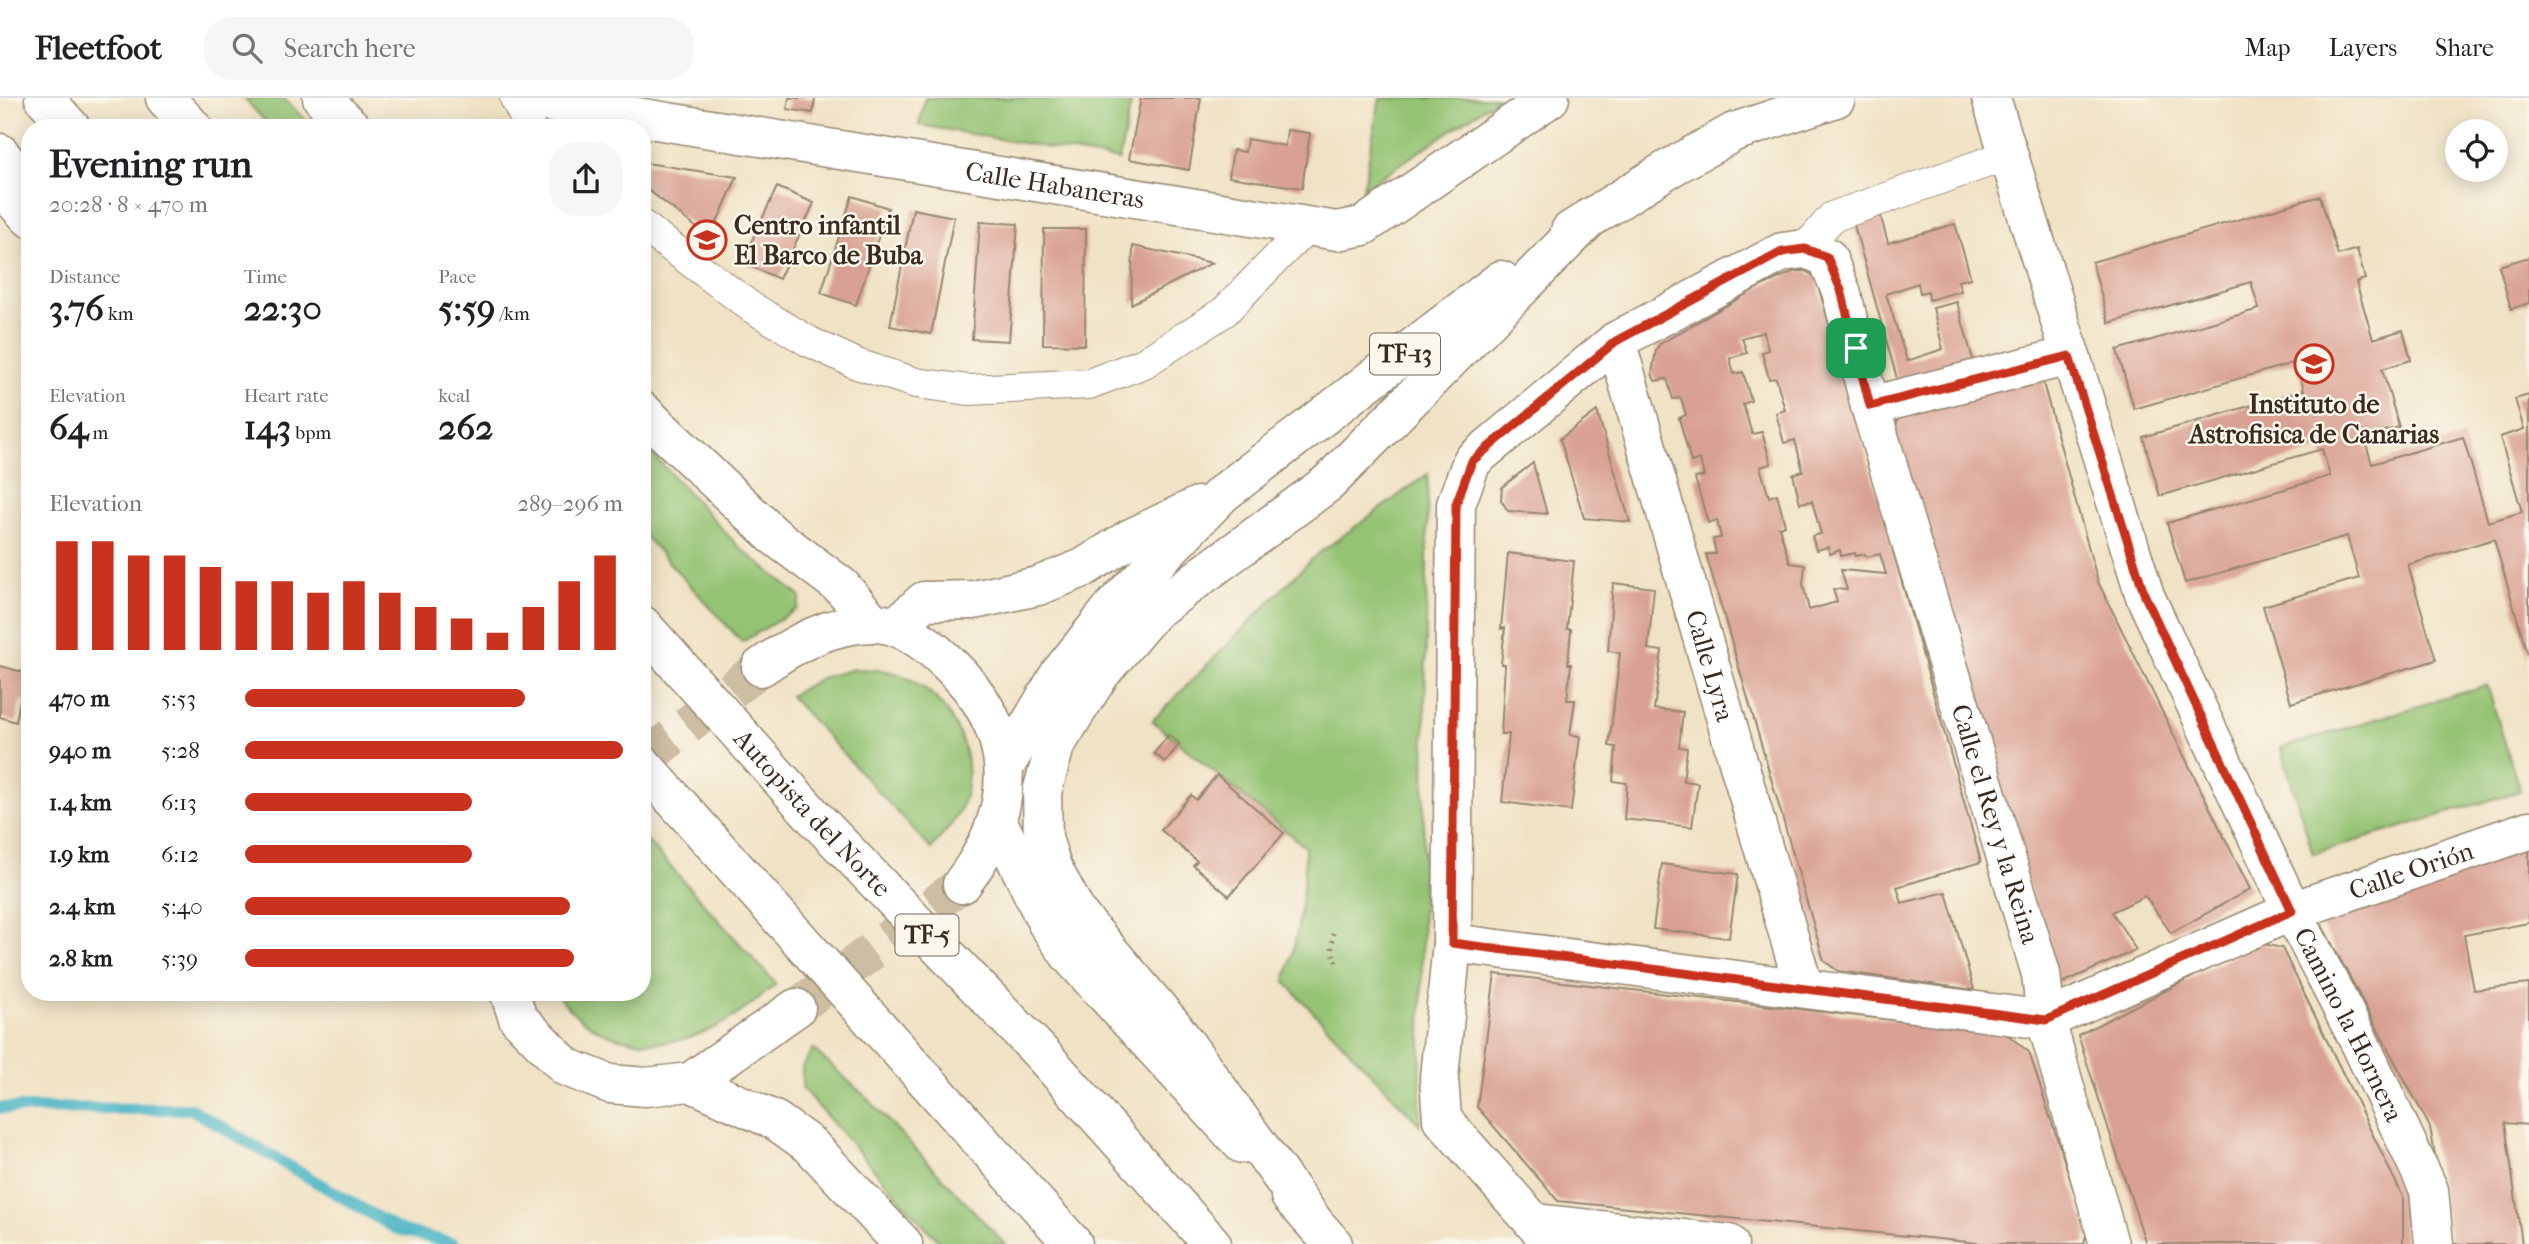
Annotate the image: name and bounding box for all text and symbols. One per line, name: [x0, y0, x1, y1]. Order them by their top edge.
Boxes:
search box: [204, 17, 694, 80]
text: Fleetfoot: [35, 29, 162, 68]
icon: search: [228, 29, 266, 67]
text: Search here: [284, 33, 416, 64]
text: Map: [2245, 34, 2291, 62]
text: Layers: [2329, 34, 2397, 62]
text: Share: [2435, 34, 2494, 62]
map controls: [2445, 119, 2508, 182]
button: locate: [2445, 119, 2508, 182]
text: Evening run: [49, 142, 252, 187]
button: share: [549, 142, 623, 216]
street label: Calle Habaneras: [963, 156, 1147, 215]
text: 20:28 · 8 × 470 m: [49, 191, 208, 218]
place label: Centro infantil El Barco de Buba: [734, 210, 923, 271]
school or university icon: Centro infantil El Barco de Buba: [686, 219, 728, 261]
text: Distance: [49, 266, 120, 288]
text: Time: [244, 266, 287, 288]
text: Pace: [438, 266, 476, 288]
text: 3.76: [49, 288, 104, 329]
text: 22:30: [244, 288, 322, 329]
text: 5:59: [438, 288, 495, 329]
text: km: [104, 303, 134, 325]
text: /km: [495, 303, 530, 325]
pin: [1826, 318, 1886, 378]
icon: arrive: [1837, 329, 1875, 367]
road number: TF-13: [1370, 333, 1440, 374]
school or university icon: Instituto de Astrofisica de Canarias: [2293, 343, 2335, 385]
text: Elevation: [49, 385, 126, 407]
text: Heart rate: [244, 385, 329, 407]
text: kcal: [438, 385, 470, 407]
place label: Instituto de Astrofisica de Canarias: [2187, 389, 2439, 450]
text: 64: [49, 407, 89, 448]
text: 143: [244, 407, 291, 448]
text: 262: [438, 407, 493, 448]
text: m: [89, 422, 108, 444]
text: bpm: [291, 422, 331, 444]
text: Elevation: [49, 490, 142, 517]
text: 289–296 m: [517, 490, 623, 517]
street label: Calle Lyra: [1679, 607, 1741, 726]
text: 470 m: [49, 685, 110, 712]
text: 5:53: [161, 685, 196, 712]
street label: Calle el Rey y la Reina: [1945, 701, 2046, 948]
street label: Autopista del Norte: [726, 722, 898, 904]
text: 940 m: [49, 737, 111, 764]
text: 5:28: [161, 737, 200, 764]
text: 1.4 km: [49, 789, 112, 816]
text: 6:13: [161, 789, 197, 816]
street label: Calle Orión: [2345, 835, 2478, 906]
text: 1.9 km: [49, 841, 109, 868]
text: 6:12: [161, 841, 199, 868]
text: 2.4 km: [49, 893, 115, 920]
text: 5:40: [161, 893, 203, 920]
road number: TF-5: [895, 914, 958, 956]
street label: Camino la Hornera: [2287, 923, 2410, 1128]
text: 2.8 km: [49, 945, 113, 972]
text: 5:39: [161, 945, 198, 972]

